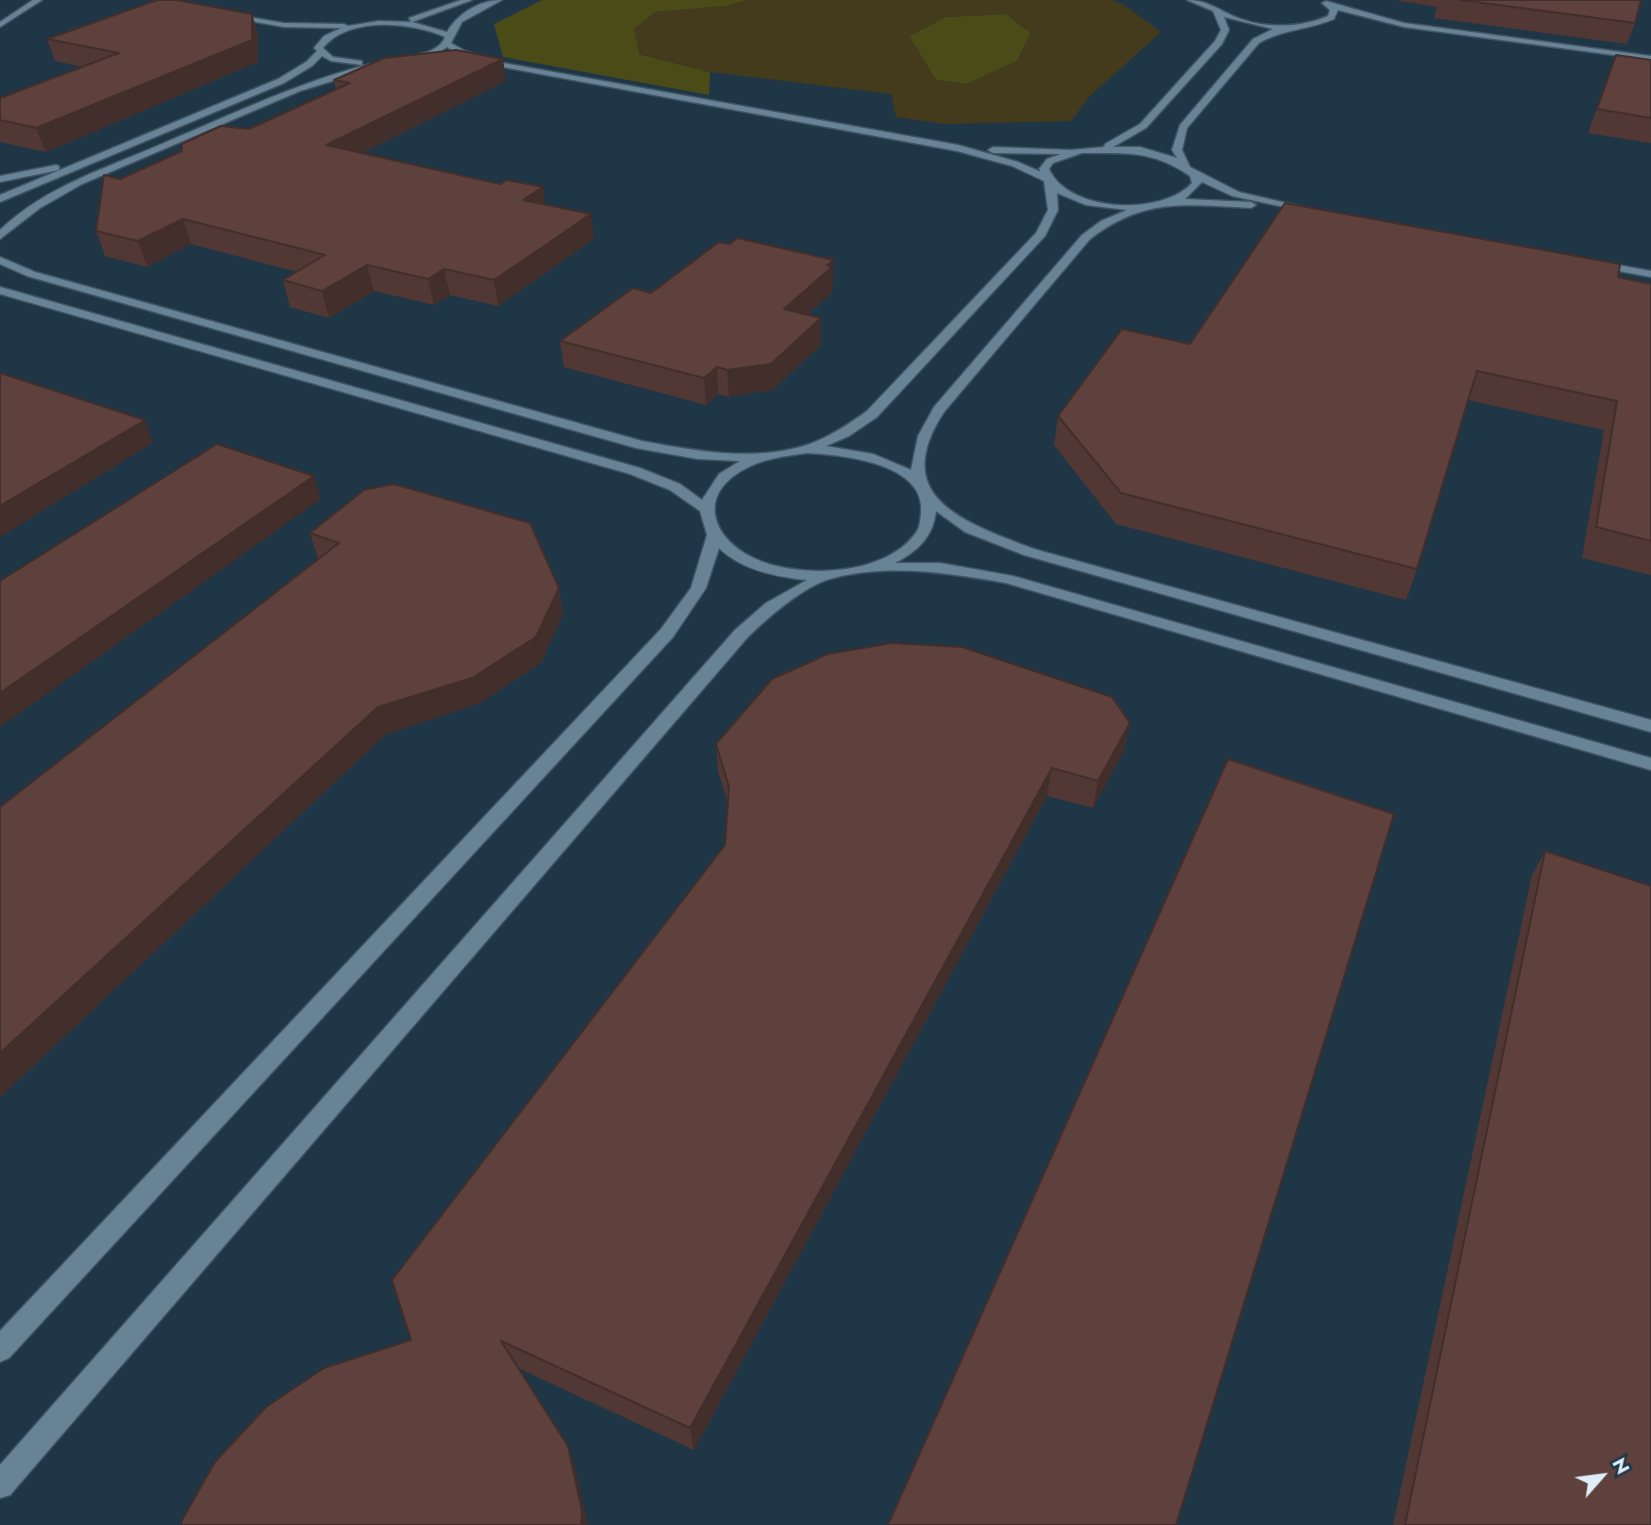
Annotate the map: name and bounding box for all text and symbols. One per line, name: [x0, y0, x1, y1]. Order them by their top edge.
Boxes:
north arrow: [1567, 1441, 1637, 1511]
text: N: [1606, 1453, 1636, 1479]

